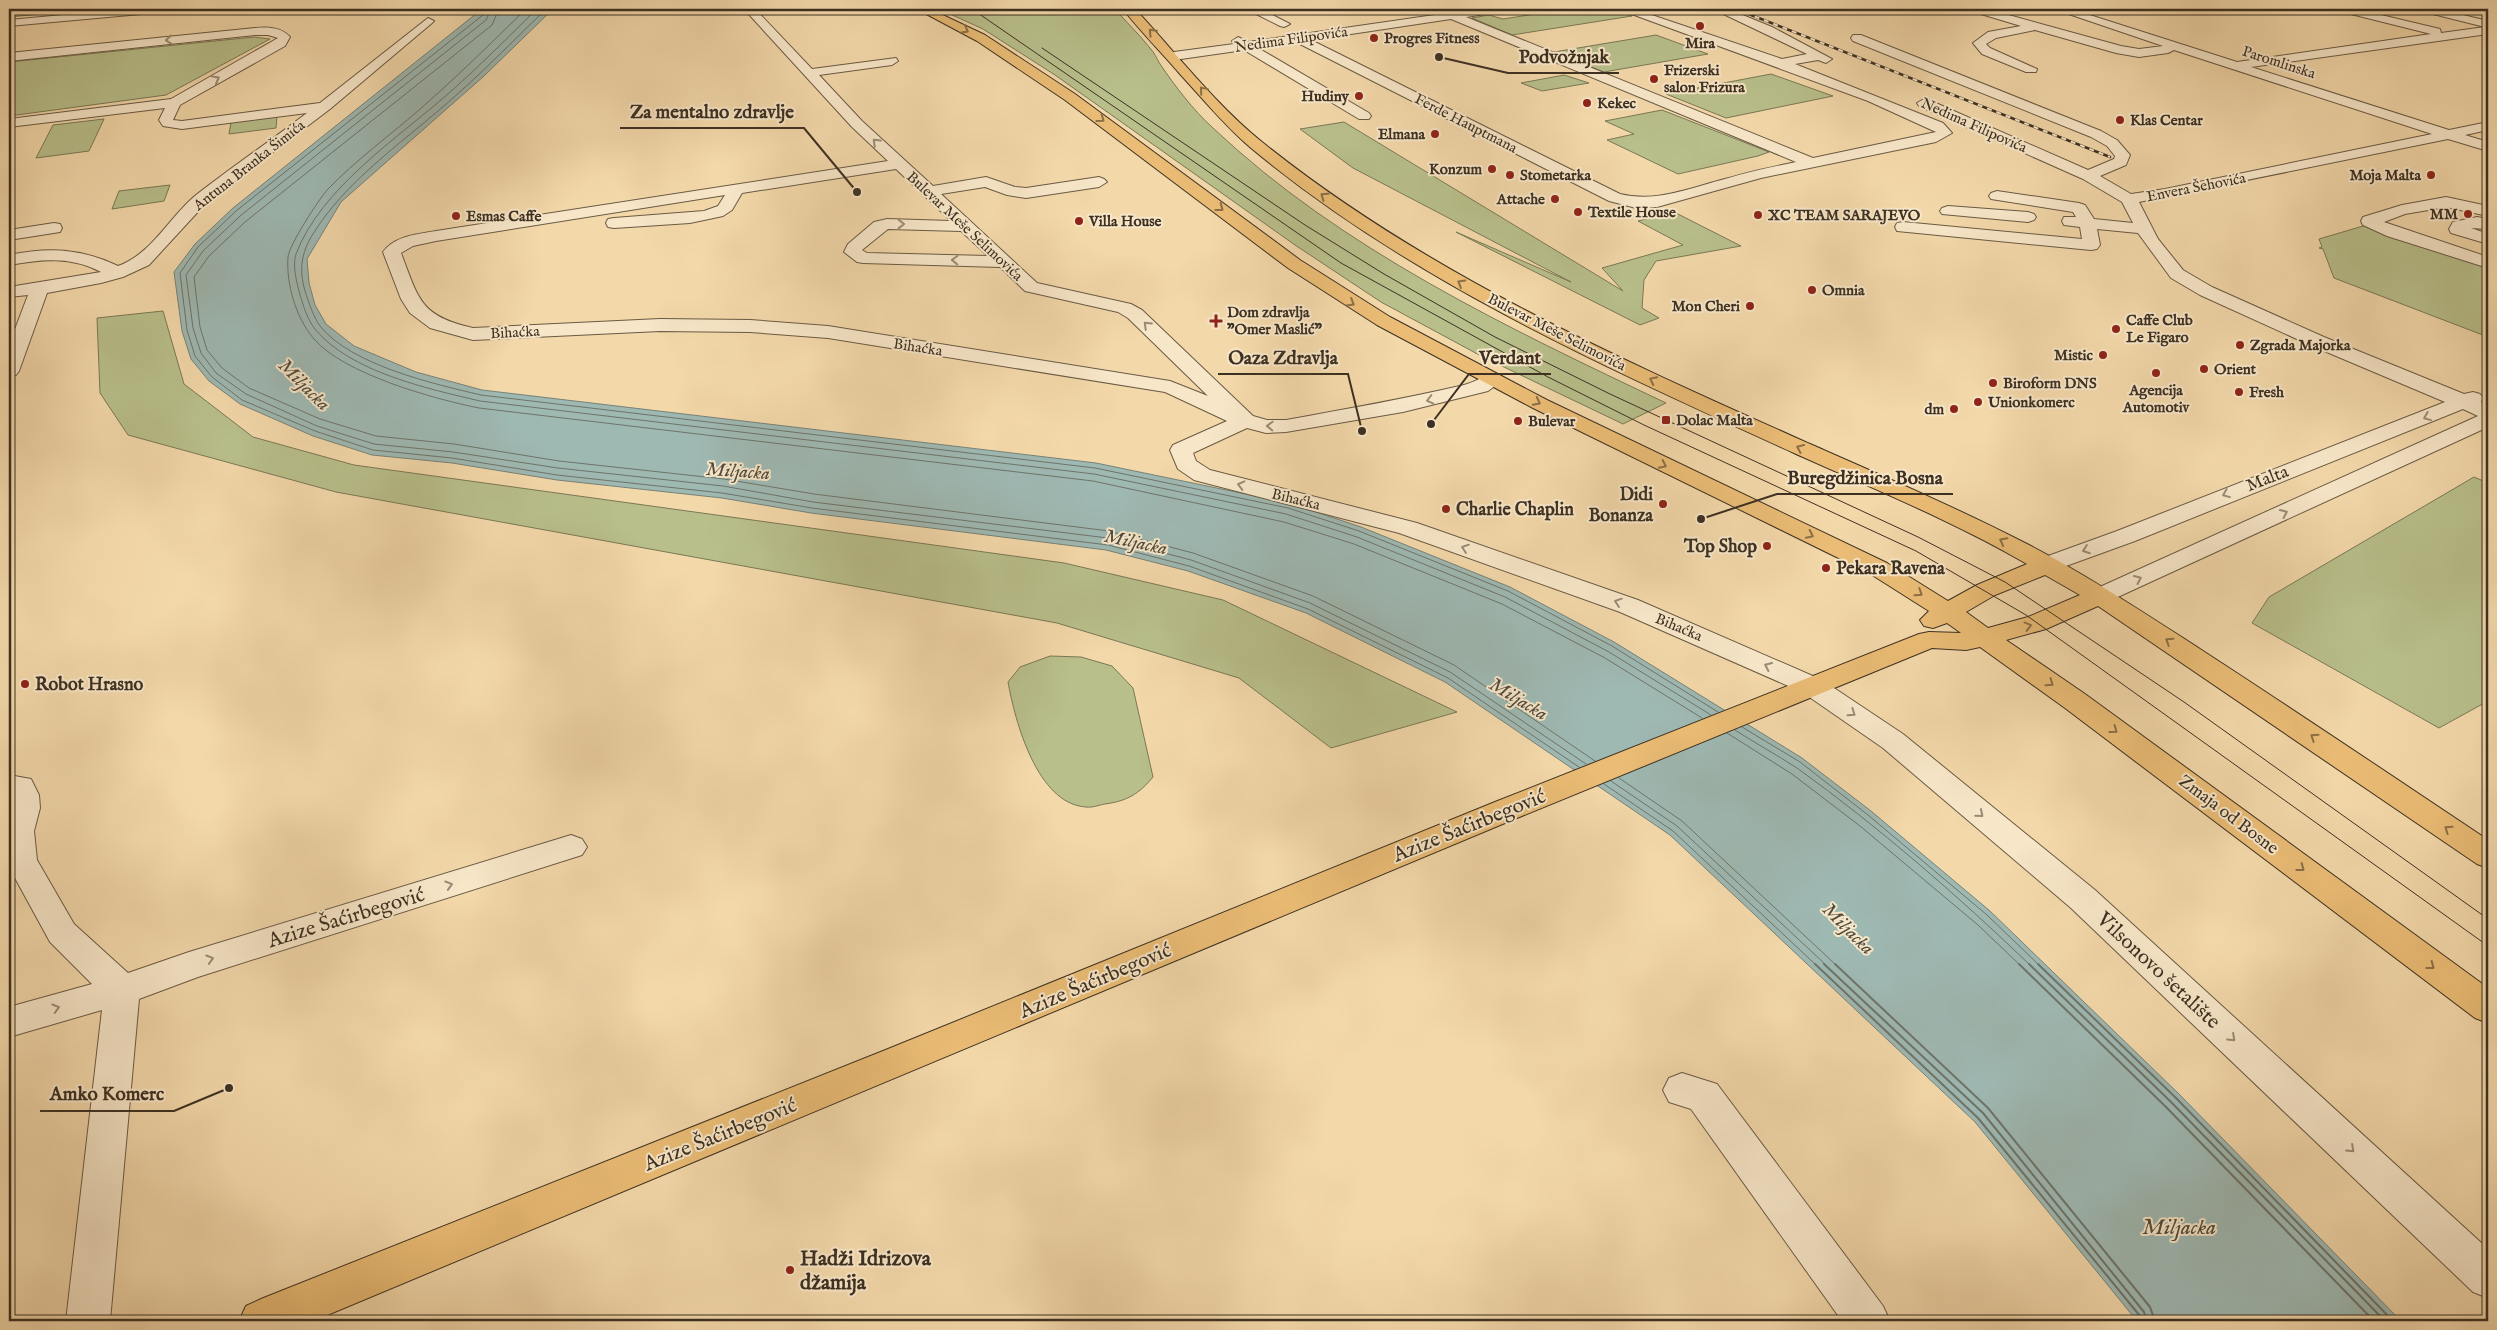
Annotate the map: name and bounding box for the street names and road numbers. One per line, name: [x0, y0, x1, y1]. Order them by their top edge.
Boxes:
street label: Nedima Filipovića: [1233, 22, 1349, 57]
street label: Paromlinska: [2240, 42, 2318, 83]
street label: Ferde Hauptmana: [1411, 89, 1521, 158]
street label: Nedima Filipovića: [1918, 94, 2030, 158]
street label: Antuna Branka Šimića: [189, 116, 309, 216]
street label: Bulevar Meše Selimovića: [902, 167, 1027, 286]
street label: Envera Šehovića: [2145, 168, 2248, 206]
street label: Bulevar Meše Selimovića: [1485, 289, 1629, 376]
street label: Bihaćka: [490, 322, 541, 343]
street label: Bihaćka: [892, 334, 944, 361]
street label: Malta: [2243, 461, 2292, 498]
street label: Bihaćka: [1270, 484, 1323, 515]
street label: Bihaćka: [1652, 609, 1706, 646]
street label: Zmaja od Bosne: [2174, 770, 2283, 860]
street label: Azize Šaćirbegović: [1388, 782, 1550, 870]
street label: Azize Šaćirbegović: [263, 881, 428, 955]
street label: Vilsonovo šetalište: [2090, 906, 2226, 1036]
street label: Azize Šaćirbegović: [1014, 936, 1176, 1026]
street label: Azize Šaćirbegović: [639, 1091, 801, 1179]

